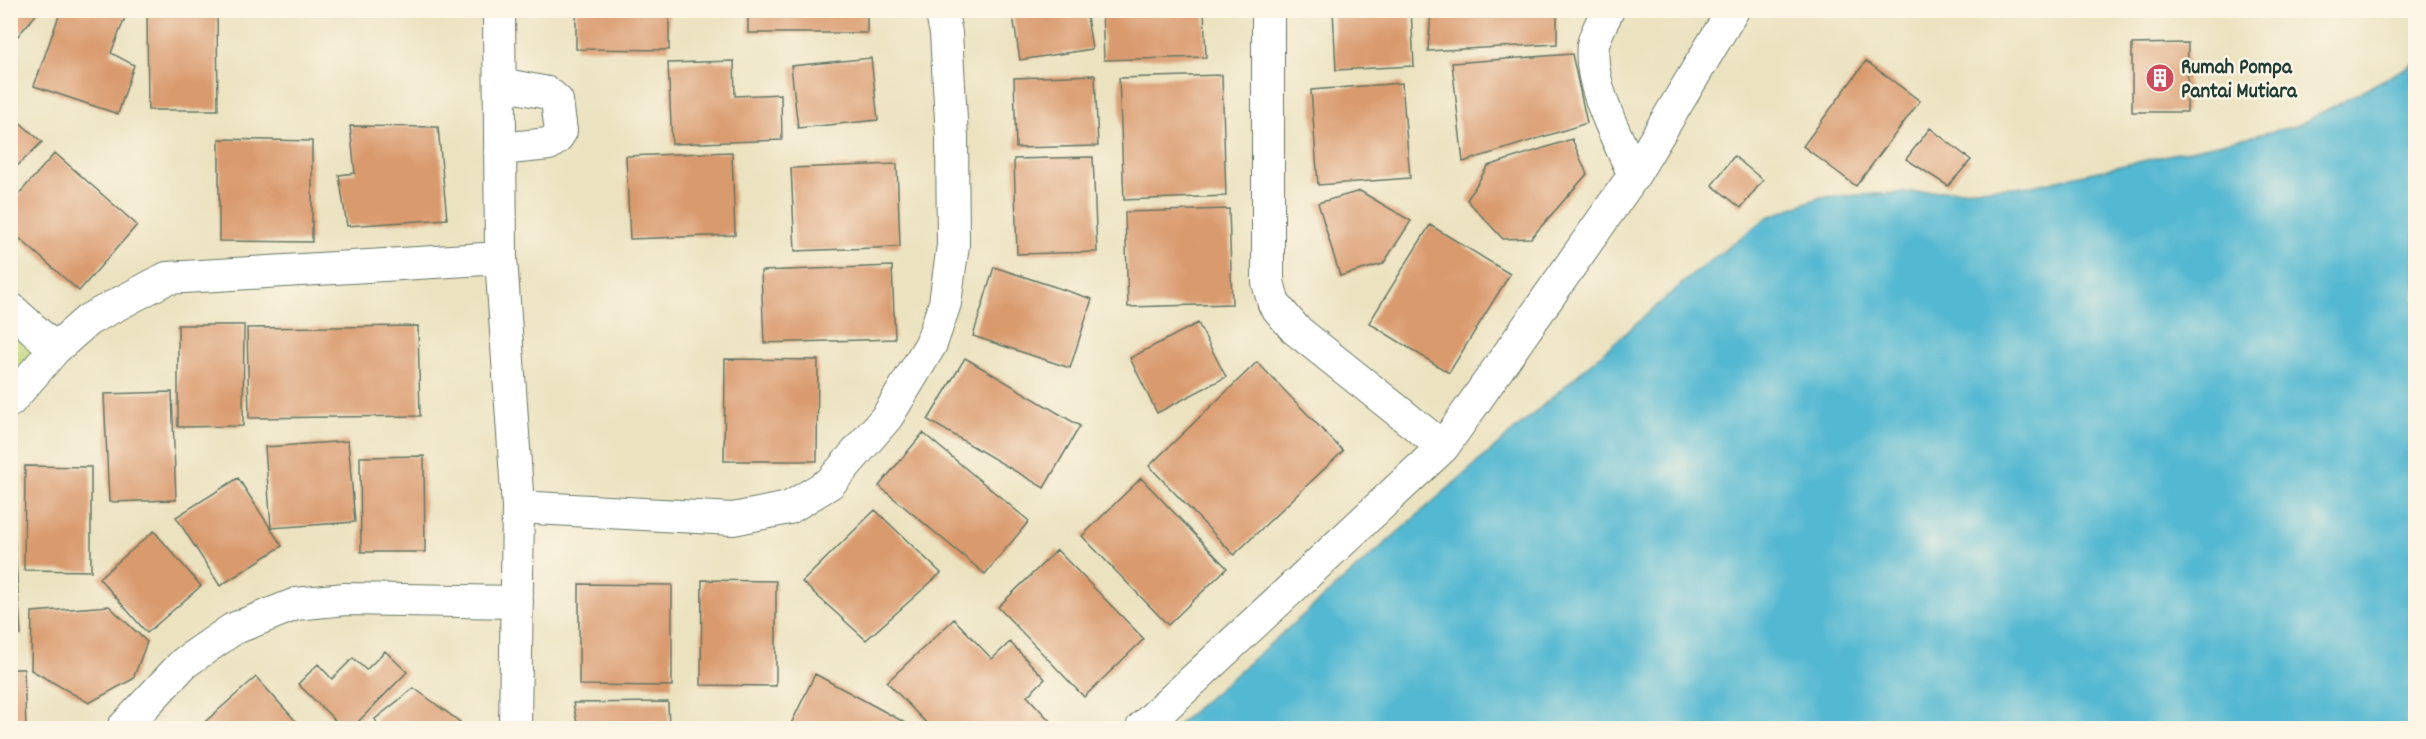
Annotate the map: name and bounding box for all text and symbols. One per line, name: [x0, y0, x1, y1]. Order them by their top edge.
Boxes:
place label: Rumah Pompa Pantai Mutiara: [2181, 54, 2298, 108]
building icon: Rumah Pompa Pantai Mutiara: [2144, 62, 2176, 94]

